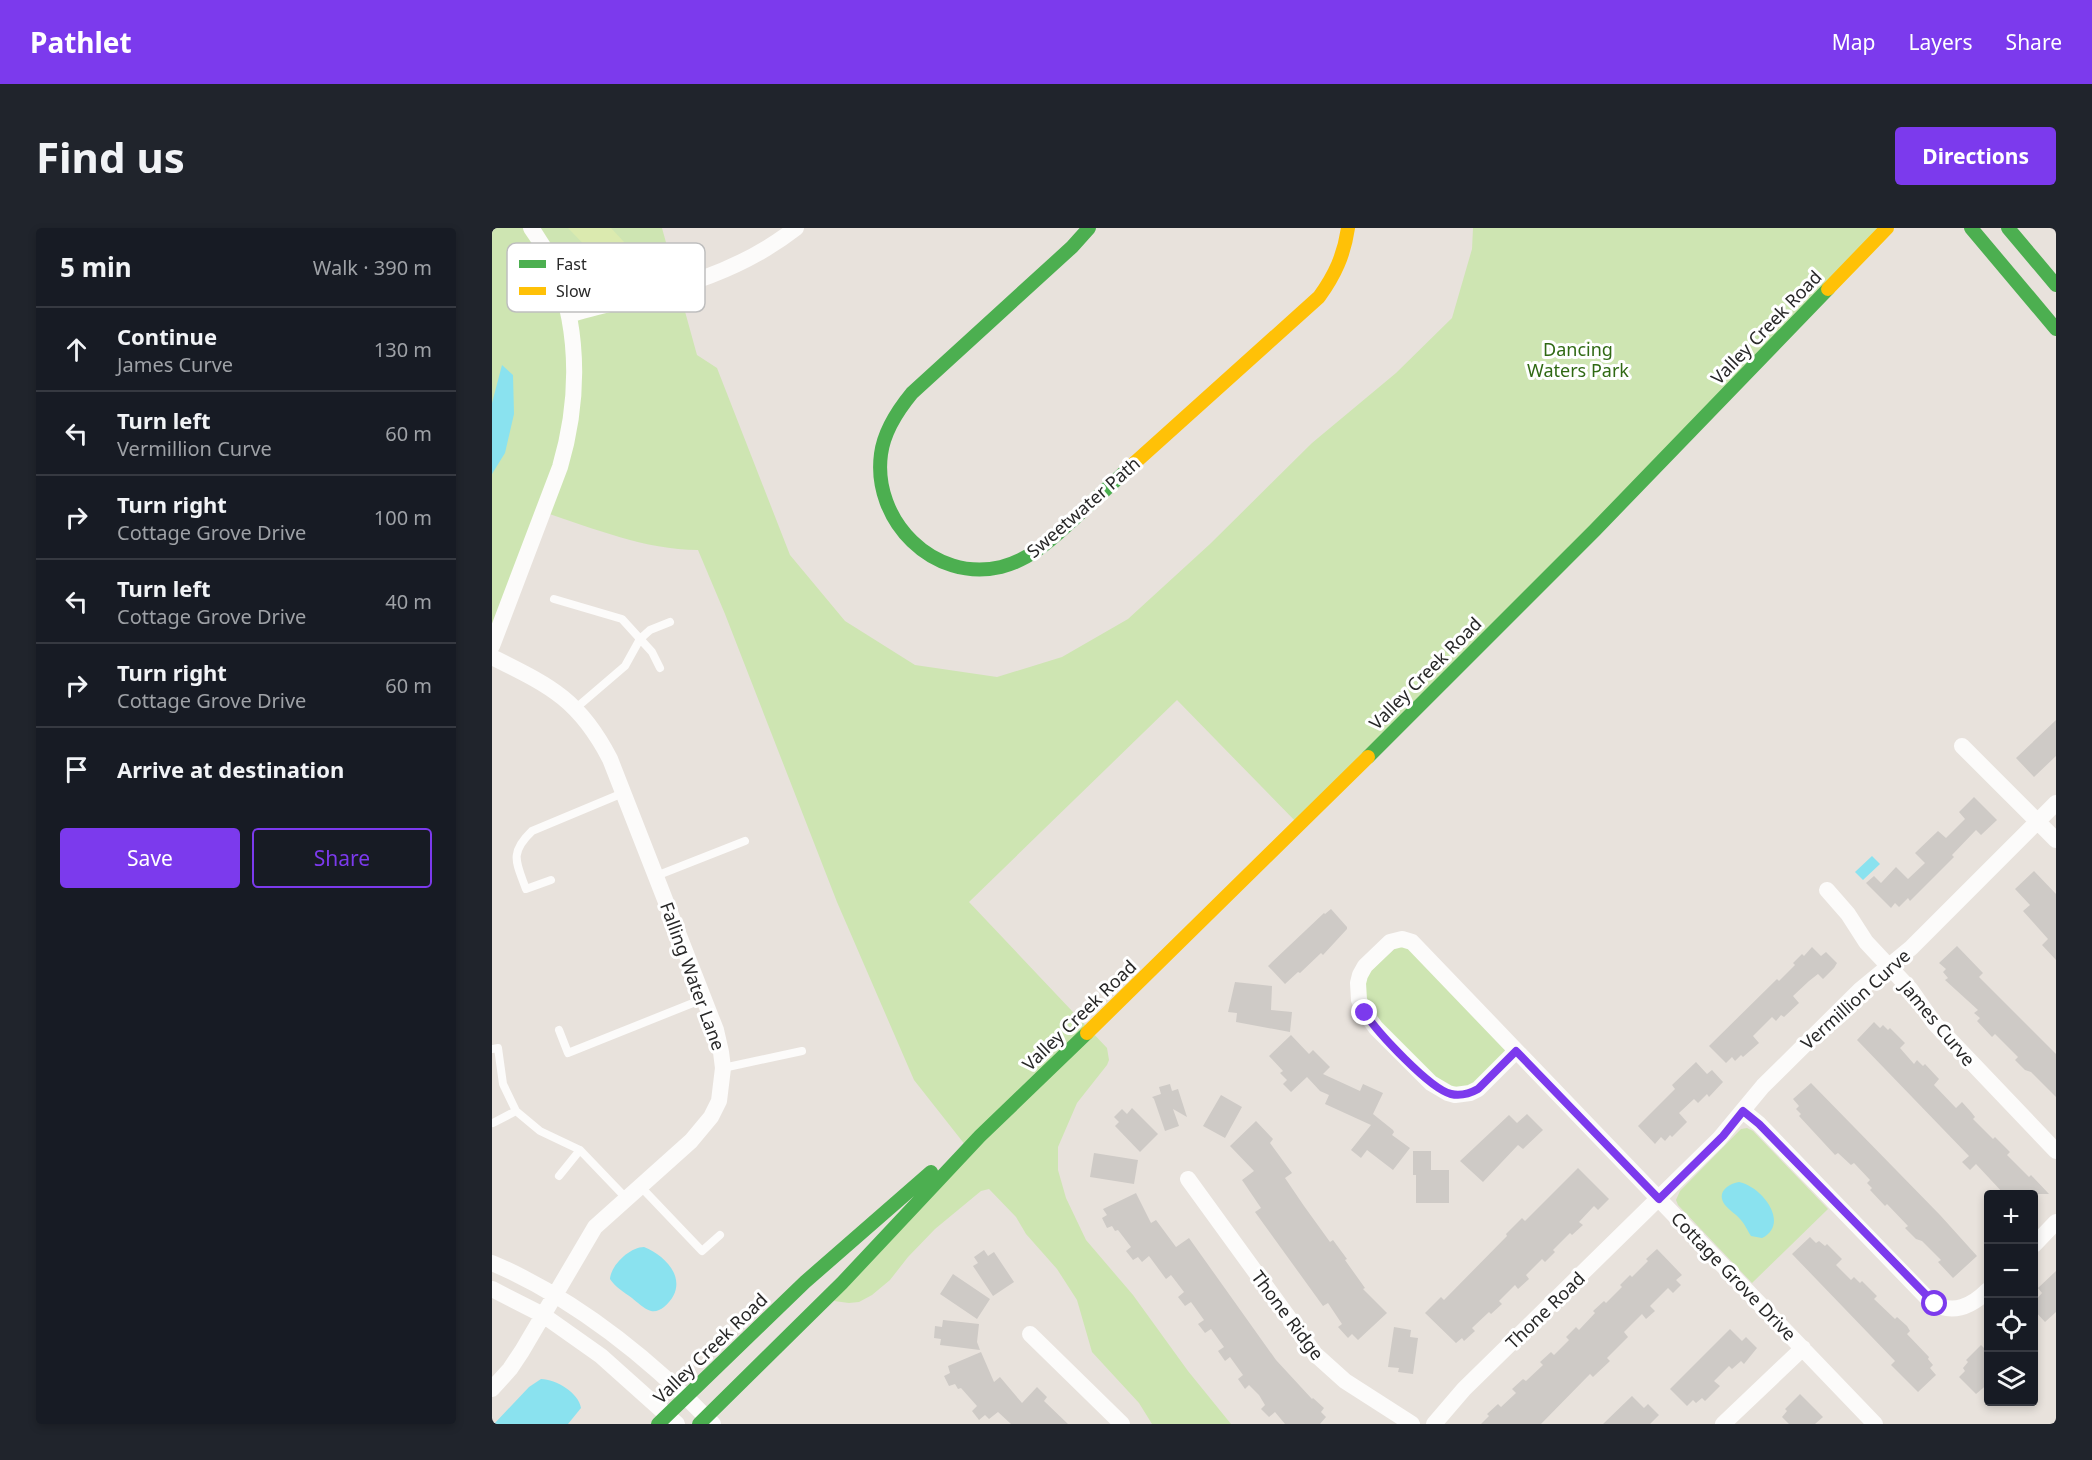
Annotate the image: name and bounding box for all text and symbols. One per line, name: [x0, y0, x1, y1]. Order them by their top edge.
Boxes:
text: Pathlet: [30, 23, 132, 61]
text: Map: [1832, 28, 1876, 56]
text: Layers: [1909, 28, 1973, 56]
text: Share: [2006, 28, 2062, 56]
button: Directions: [1895, 127, 2056, 185]
text: Find us: [36, 128, 185, 185]
legend: [507, 243, 705, 312]
text: 5 min: [60, 249, 132, 285]
text: Fast: [556, 253, 587, 275]
text: Walk · 390 m: [313, 254, 432, 281]
street label: Valley Creek Road: [1705, 265, 1827, 389]
text: Slow: [556, 280, 591, 302]
text: Continue: [117, 321, 217, 351]
icon: ahead: [60, 333, 93, 366]
text: 130 m: [374, 336, 432, 363]
park label: Dancing Waters Park: [1527, 337, 1629, 382]
text: James Curve: [117, 351, 233, 378]
text: Turn left: [117, 405, 211, 435]
icon: left: [60, 417, 93, 450]
text: 60 m: [385, 420, 432, 447]
text: Vermillion Curve: [117, 435, 272, 462]
street label: Sweetwater Path: [1021, 451, 1145, 563]
text: Turn right: [117, 489, 227, 519]
icon: right: [60, 501, 93, 534]
text: 100 m: [374, 504, 432, 531]
text: Cottage Grove Drive: [117, 519, 306, 546]
text: Turn left: [117, 573, 211, 603]
icon: left: [60, 585, 93, 618]
text: 40 m: [385, 588, 432, 615]
text: Cottage Grove Drive: [117, 603, 306, 630]
street label: Valley Creek Road: [1364, 612, 1486, 734]
text: Turn right: [117, 657, 227, 687]
icon: right: [60, 669, 93, 702]
text: 60 m: [385, 672, 432, 699]
text: Cottage Grove Drive: [117, 687, 306, 714]
icon: arrive: [60, 753, 93, 786]
text: Arrive at destination: [117, 754, 344, 784]
button: Save: [60, 828, 240, 888]
button: Share: [252, 828, 432, 888]
street label: Falling Water Lane: [655, 898, 731, 1054]
street label: Vermillion Curve: [1795, 943, 1915, 1055]
street label: Valley Creek Road: [1017, 954, 1141, 1076]
street label: James Curve: [1894, 974, 1981, 1071]
route end: [1351, 999, 1377, 1025]
map controls: [1984, 1190, 2038, 1406]
button: +: [1984, 1190, 2038, 1244]
street label: Cottage Grove Drive: [1666, 1206, 1802, 1346]
button: −: [1984, 1244, 2038, 1298]
street label: Thone Ridge: [1246, 1265, 1330, 1365]
street label: Thone Road: [1500, 1266, 1590, 1354]
street label: Valley Creek Road: [648, 1287, 772, 1409]
route start: [1921, 1290, 1947, 1316]
button: locate: [1984, 1298, 2038, 1352]
button: layers: [1984, 1352, 2038, 1406]

